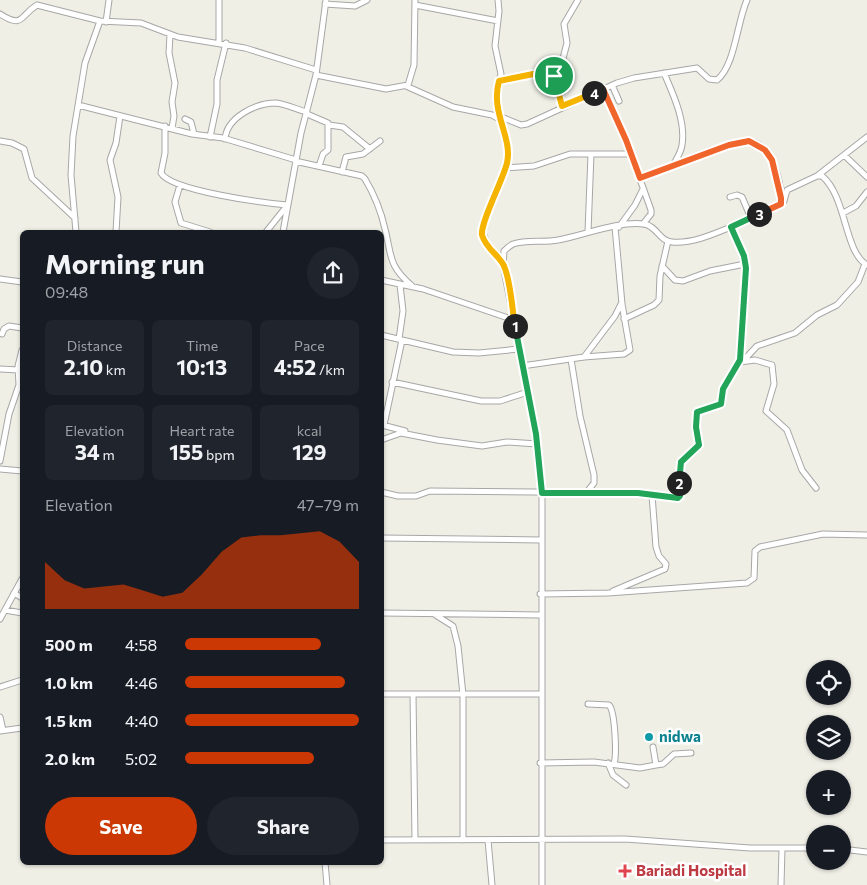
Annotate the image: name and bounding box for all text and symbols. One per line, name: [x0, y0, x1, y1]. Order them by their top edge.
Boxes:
pin: [533, 55, 575, 97]
icon: arrive: [540, 62, 568, 90]
pin: 4: [582, 80, 606, 106]
text: 4: [590, 85, 599, 102]
pin: 3: [746, 202, 772, 226]
text: 3: [755, 206, 764, 223]
text: Morning run: [45, 246, 205, 280]
button: share: [307, 247, 359, 299]
text: 09:48: [45, 282, 88, 301]
pin: 1: [502, 314, 528, 338]
text: 1: [512, 318, 519, 335]
text: Distance: [67, 337, 122, 354]
text: Time: [186, 337, 218, 354]
text: Pace: [294, 337, 325, 354]
text: 2.10: [64, 354, 103, 379]
text: 10:13: [177, 354, 227, 379]
text: 4:52: [274, 354, 316, 379]
text: km: [103, 361, 126, 378]
text: /km: [316, 361, 345, 378]
text: Elevation: [65, 422, 124, 439]
text: Heart rate: [169, 422, 235, 439]
text: kcal: [297, 422, 322, 439]
text: 34: [75, 439, 100, 464]
text: 155: [169, 439, 203, 464]
text: 129: [292, 439, 326, 464]
text: m: [100, 446, 115, 463]
text: bpm: [203, 446, 235, 463]
pin: 2: [666, 470, 692, 496]
text: 2: [676, 475, 683, 492]
text: Elevation: [45, 495, 113, 514]
text: 47–79 m: [297, 495, 359, 514]
text: 500 m: [45, 635, 93, 654]
text: 4:58: [125, 635, 157, 654]
map controls: [806, 660, 851, 870]
button: locate: [806, 660, 851, 705]
text: 1.0 km: [45, 673, 93, 692]
text: 4:46: [125, 673, 158, 692]
text: 1.5 km: [45, 711, 92, 730]
text: 4:40: [125, 711, 158, 730]
button: layers: [806, 715, 851, 760]
place label: nidwa: [659, 727, 701, 745]
marker: nidwa: [643, 731, 655, 743]
text: 2.0 km: [45, 749, 95, 768]
text: 5:02: [125, 749, 157, 768]
button: +: [806, 770, 851, 815]
button: Save: [45, 797, 197, 855]
button: Share: [207, 797, 359, 855]
button: −: [806, 825, 851, 870]
place label: Bariadi Hospital: [636, 861, 746, 879]
marker: Bariadi Hospital: [618, 864, 632, 878]

